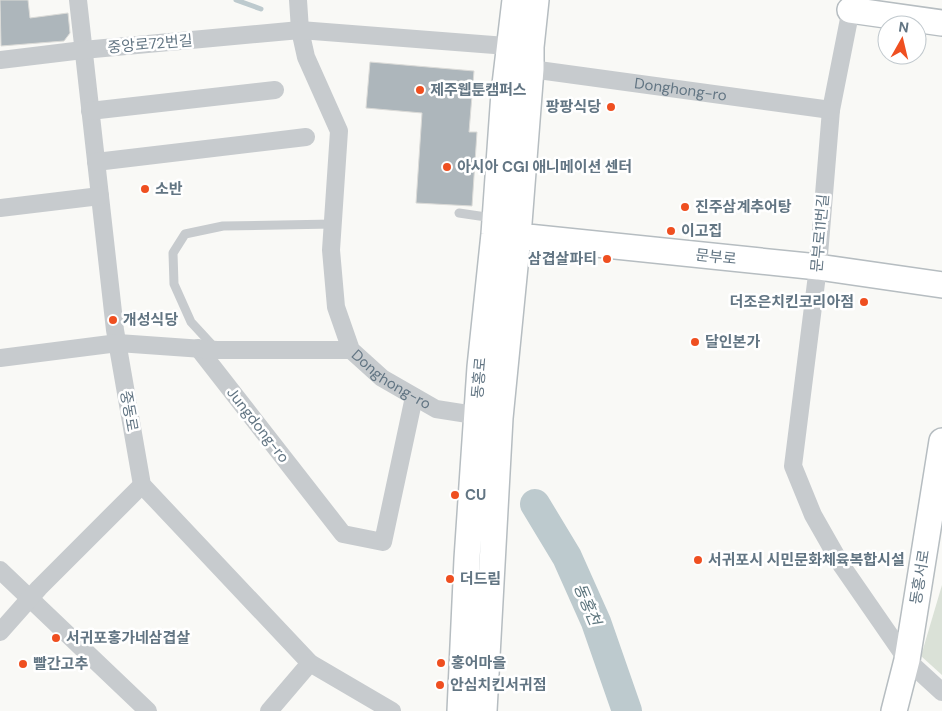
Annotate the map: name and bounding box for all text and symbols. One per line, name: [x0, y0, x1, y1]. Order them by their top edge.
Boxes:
north arrow: [877, 15, 927, 65]
text: N: [897, 18, 910, 37]
street label: 중앙로72번길: [107, 30, 193, 58]
street label: Donghong-ro: [633, 73, 728, 106]
place label: 제주웹툰캠퍼스: [430, 80, 527, 100]
marker: 제주웹툰캠퍼스: [414, 84, 426, 96]
place label: 팡팡식당: [546, 97, 601, 117]
marker: 팡팡식당: [605, 101, 617, 113]
place label: 아시아 CGI 애니메이션 센터: [457, 157, 632, 177]
marker: 아시아 CGI 애니메이션 센터: [441, 161, 453, 173]
place label: 소반: [155, 179, 183, 199]
marker: 소반: [139, 183, 151, 195]
street label: 문부로11번길: [807, 193, 833, 273]
place label: 진주삼계추어탕: [695, 197, 792, 217]
marker: 진주삼계추어탕: [679, 201, 691, 213]
place label: 이고집: [681, 221, 722, 241]
marker: 이고집: [665, 225, 677, 237]
street label: 문부로: [694, 245, 738, 269]
place label: 삼겹살파티: [528, 249, 597, 269]
marker: 삼겹살파티: [601, 253, 613, 265]
place label: 더조은치킨코리아점: [730, 292, 854, 312]
marker: 더조은치킨코리아점: [858, 296, 870, 308]
place label: 개성식당: [123, 310, 178, 330]
marker: 개성식당: [107, 314, 119, 326]
place label: 달인본가: [705, 332, 760, 352]
marker: 달인본가: [689, 336, 701, 348]
street label: Donghong-ro: [347, 345, 435, 414]
street label: 동홍로: [467, 357, 491, 399]
street label: Jungdong-ro: [222, 383, 294, 467]
street label: 중동로: [116, 389, 142, 433]
place label: CU: [465, 485, 486, 505]
marker: CU: [449, 489, 461, 501]
street label: 동홍서로: [906, 548, 934, 606]
place label: 서귀포시 시민문화체육복합시설: [708, 550, 905, 570]
marker: 서귀포시 시민문화체육복합시설: [692, 554, 704, 566]
place label: 더드림: [460, 569, 501, 589]
marker: 더드림: [444, 573, 456, 585]
water label: 동홍천: [569, 580, 607, 631]
place label: 서귀포홍가네삼겹살: [66, 628, 190, 648]
marker: 서귀포홍가네삼겹살: [50, 632, 62, 644]
place label: 홍어마을: [451, 653, 506, 673]
place label: 빨간고추: [33, 654, 88, 674]
marker: 홍어마을: [435, 657, 447, 669]
marker: 빨간고추: [17, 658, 29, 670]
place label: 안심치킨서귀점: [450, 675, 547, 695]
marker: 안심치킨서귀점: [434, 679, 446, 691]

